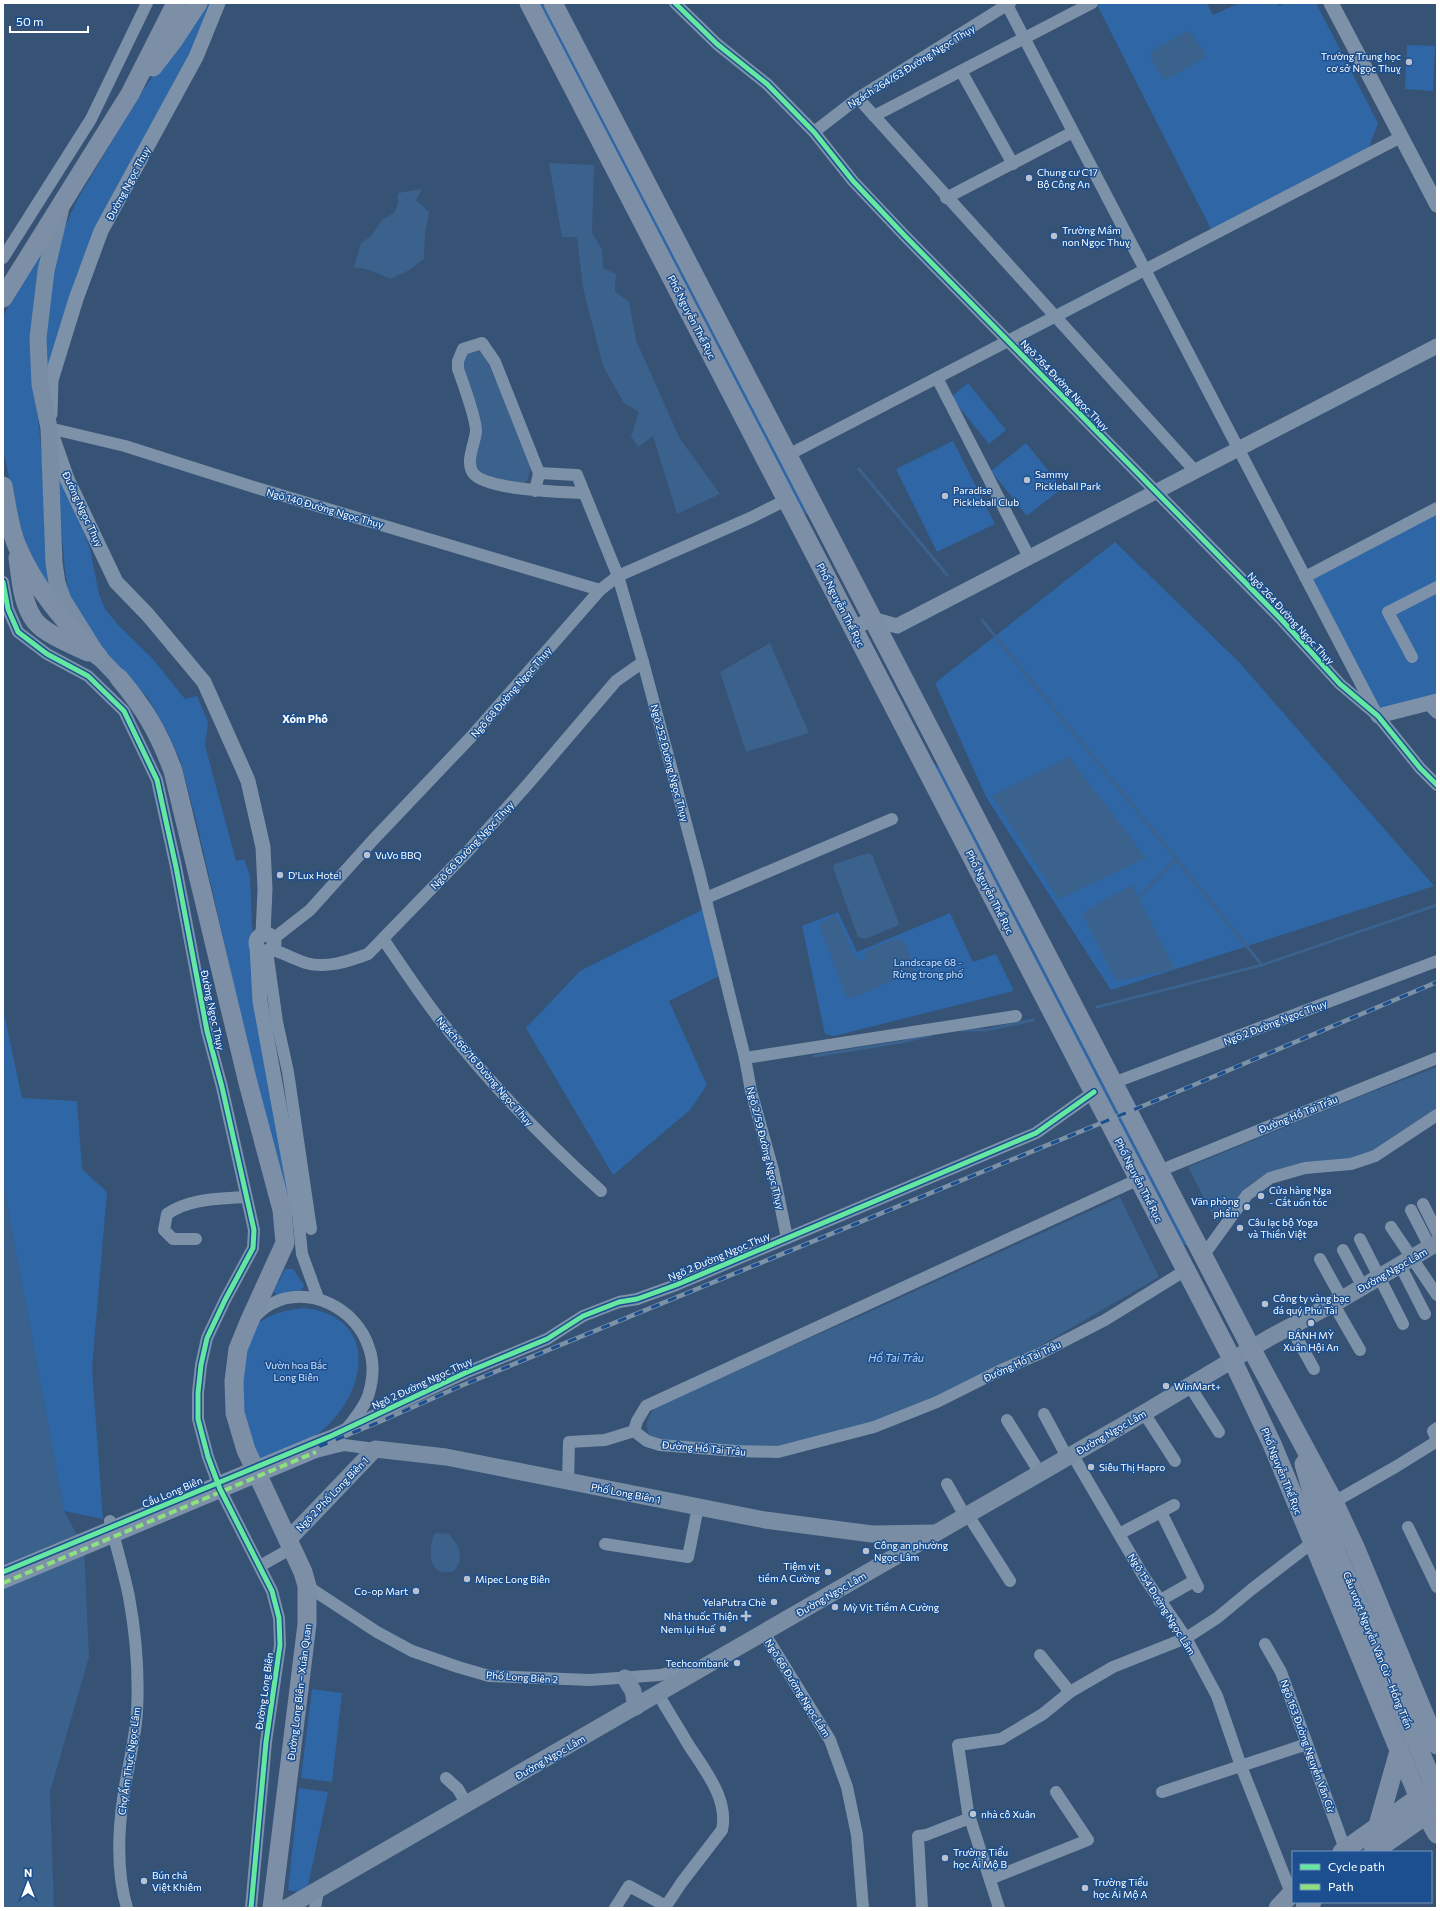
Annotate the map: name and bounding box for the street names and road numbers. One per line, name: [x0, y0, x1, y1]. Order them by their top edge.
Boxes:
street label: Ngách 264/63 Đường Ngọc Thụy: [845, 22, 977, 110]
street label: Đường Ngọc Thụy: [103, 144, 152, 223]
street label: Phố Nguyễn Thế Rục: [666, 273, 718, 361]
street label: Ngõ 264 Đường Ngọc Thụy: [1018, 337, 1112, 433]
street label: Đường Ngọc Thụy: [60, 469, 106, 549]
street label: Ngõ 140 Đường Ngọc Thụy: [265, 486, 385, 530]
street label: Phố Nguyễn Thế Rục: [815, 561, 867, 649]
street label: Ngõ 264 Đường Ngọc Thụy: [1245, 569, 1337, 667]
street label: Ngõ 68 Đường Ngọc Thụy: [468, 644, 554, 740]
street label: Ngõ 252 Đường Ngọc Thụy: [649, 703, 691, 823]
street label: Ngõ 66 Đường Ngọc Thụy: [428, 798, 516, 892]
street label: Phố Nguyễn Thế Rục: [964, 848, 1016, 936]
street label: Đường Ngọc Thụy: [198, 968, 227, 1051]
street label: Ngõ 2 Đường Ngọc Thụy: [1222, 997, 1328, 1047]
street label: Ngách 66/16 Đường Ngọc Thụy: [434, 1014, 536, 1128]
street label: Ngõ 2/59 Đường Ngọc Thụy: [745, 1085, 787, 1211]
street label: Đường Hồ Tai Trâu: [1256, 1093, 1339, 1136]
street label: Phố Nguyễn Thế Rục: [1113, 1136, 1165, 1224]
street label: Ngõ 2 Đường Ngọc Thụy: [666, 1229, 772, 1283]
street label: Đường Ngọc Lâm: [1354, 1245, 1429, 1295]
street label: Đường Hồ Tai Trâu: [981, 1338, 1063, 1385]
street label: Ngõ 2 Đường Ngọc Thụy: [370, 1354, 474, 1412]
street label: Đường Ngọc Lâm: [1073, 1407, 1148, 1457]
street label: Phố Nguyễn Thế Rục: [1259, 1426, 1305, 1516]
street label: Đường Hồ Tai Trâu: [661, 1438, 746, 1458]
street label: Ngõ 2 Phố Long Biên 1: [293, 1454, 371, 1534]
street label: Cầu Long Biên: [140, 1474, 204, 1510]
street label: Phố Long Biên 1: [590, 1480, 662, 1506]
street label: Ngõ 154 Đường Ngọc Lâm: [1126, 1551, 1198, 1657]
street label: Đường Ngọc Lâm: [793, 1569, 868, 1619]
street label: Cầu vượt Nguyễn Văn Cừ – Hồng Tiến: [1341, 1570, 1415, 1730]
street label: Đường Long Biên – Xuân Quan: [285, 1623, 313, 1762]
street label: Ngõ 66 Đường Ngọc Lâm: [763, 1637, 833, 1739]
street label: Đường Long Biên: [252, 1652, 275, 1731]
street label: Phố Long Biên 2: [486, 1668, 559, 1686]
street label: Ngõ 163 Đường Nguyễn Văn Cừ: [1278, 1678, 1338, 1815]
street label: Chợ Ẩm Thực Ngọc Lâm: [114, 1706, 143, 1816]
street label: Đường Ngọc Lâm: [512, 1732, 587, 1782]

